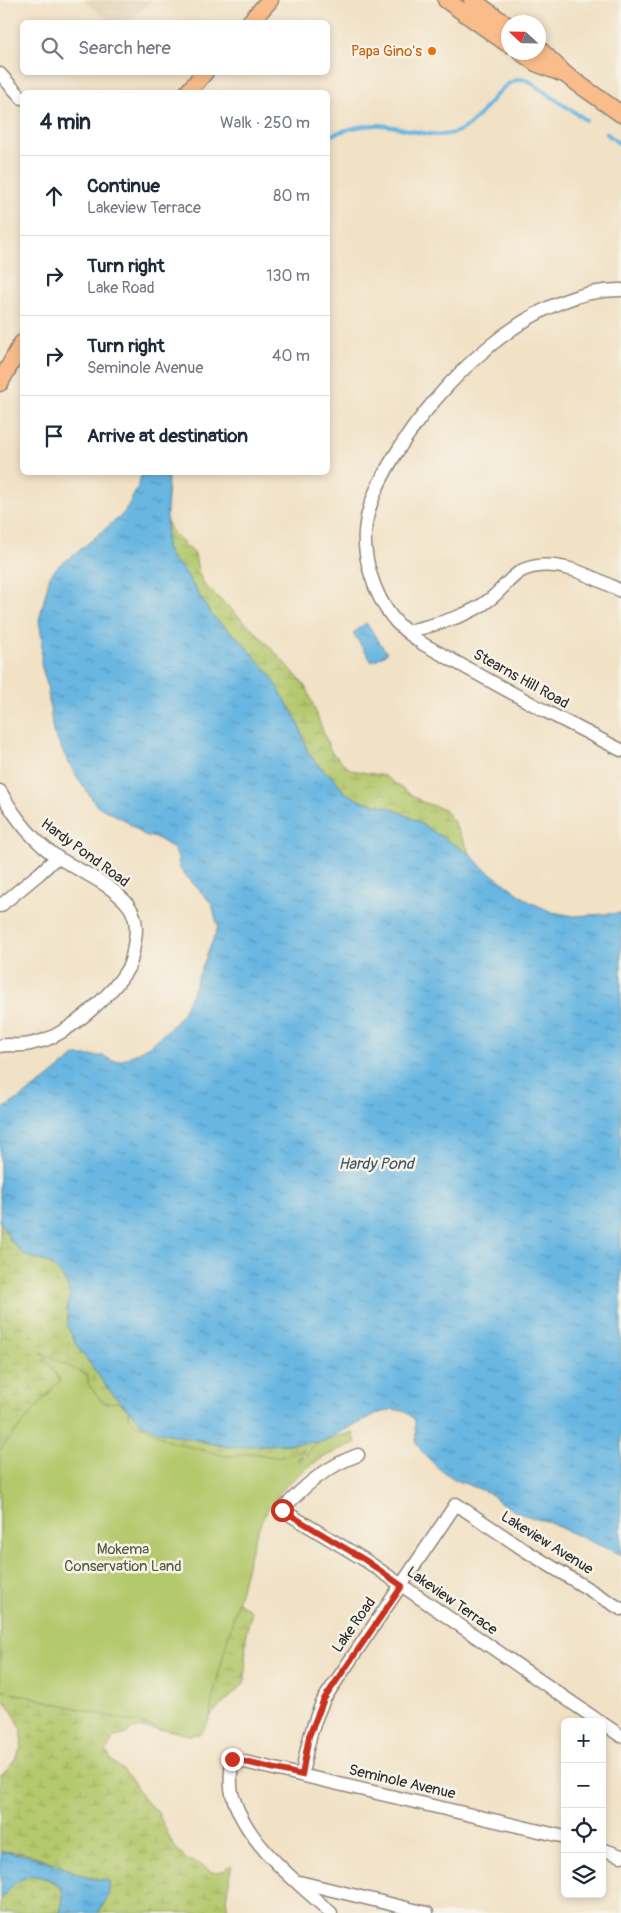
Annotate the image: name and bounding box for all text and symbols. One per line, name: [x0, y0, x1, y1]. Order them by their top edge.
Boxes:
north arrow: [501, 15, 546, 60]
search box: [20, 20, 330, 75]
icon: search: [38, 34, 66, 62]
text: Search here: [78, 36, 171, 60]
place label: Papa Gino's: [351, 42, 422, 61]
marker: Papa Gino's: [426, 45, 438, 57]
text: 4 min: [40, 109, 91, 136]
text: Walk · 250 m: [220, 113, 310, 133]
text: Continue: [87, 174, 160, 198]
icon: ahead: [40, 182, 68, 210]
text: 80 m: [273, 186, 310, 206]
text: Lakeview Terrace: [87, 198, 201, 218]
text: Turn right: [87, 254, 165, 278]
icon: right: [40, 262, 68, 290]
text: 130 m: [266, 266, 310, 286]
text: Lake Road: [87, 278, 155, 298]
text: Turn right: [87, 334, 165, 358]
icon: right: [40, 342, 68, 370]
text: 40 m: [272, 346, 310, 366]
text: Seminole Avenue: [87, 358, 203, 378]
icon: arrive: [40, 422, 68, 450]
text: Arrive at destination: [87, 424, 248, 448]
street label: Stearns Hill Road: [470, 645, 572, 713]
street label: Hardy Pond Road: [37, 814, 133, 892]
water label: Hardy Pond: [338, 1154, 416, 1174]
route start: [271, 1499, 294, 1522]
street label: Lakeview Avenue: [497, 1507, 597, 1579]
park label: Mokema Conservation Land: [64, 1540, 182, 1576]
street label: Lakeview Terrace: [403, 1563, 502, 1640]
street label: Lake Road: [328, 1594, 380, 1656]
map controls: [561, 1718, 606, 1898]
button: +: [561, 1718, 606, 1763]
route end: [221, 1748, 244, 1771]
street label: Seminole Avenue: [347, 1760, 458, 1804]
button: −: [561, 1763, 606, 1808]
button: locate: [561, 1808, 606, 1853]
button: layers: [561, 1853, 606, 1898]

